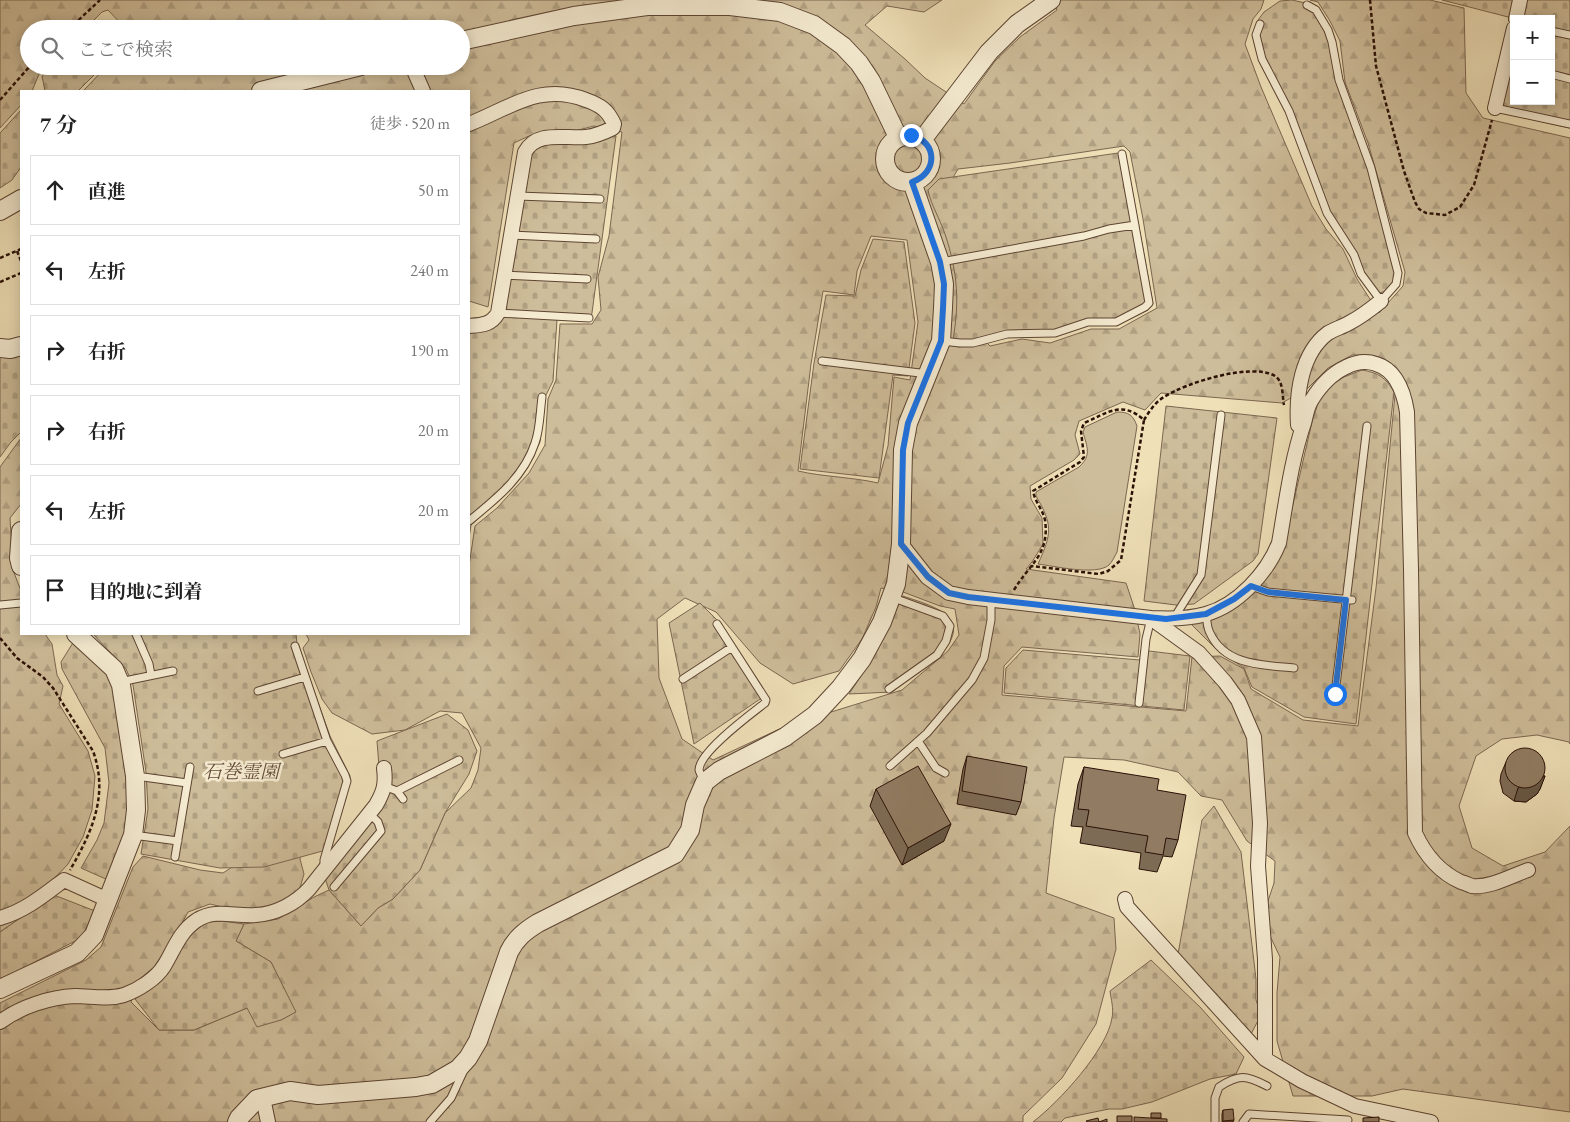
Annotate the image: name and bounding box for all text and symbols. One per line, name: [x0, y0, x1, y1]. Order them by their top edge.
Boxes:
map controls: [1510, 15, 1555, 105]
button: +: [1510, 15, 1555, 60]
search box: [20, 20, 470, 75]
icon: search: [38, 34, 66, 62]
text: ここで検索: [78, 37, 173, 62]
button: −: [1510, 60, 1555, 105]
text: 7 分: [40, 111, 77, 138]
text: 徒歩 · 520 m: [370, 113, 450, 134]
route end: [900, 124, 923, 147]
icon: ahead: [41, 176, 69, 204]
text: 直進: [88, 179, 126, 204]
text: 50 m: [418, 180, 449, 201]
icon: left: [41, 256, 69, 284]
text: 左折: [88, 259, 126, 284]
text: 240 m: [410, 260, 449, 281]
icon: right: [41, 336, 69, 364]
text: 右折: [88, 339, 126, 364]
text: 190 m: [410, 340, 449, 361]
icon: right: [41, 416, 69, 444]
text: 右折: [88, 419, 126, 444]
text: 20 m: [418, 420, 449, 441]
icon: left: [41, 496, 69, 524]
text: 左折: [88, 499, 126, 524]
text: 20 m: [418, 500, 449, 521]
icon: arrive: [41, 576, 69, 604]
text: 目的地に到着: [88, 579, 202, 604]
route start: [1324, 683, 1347, 706]
park label: 石巻霊園: [203, 759, 282, 784]

